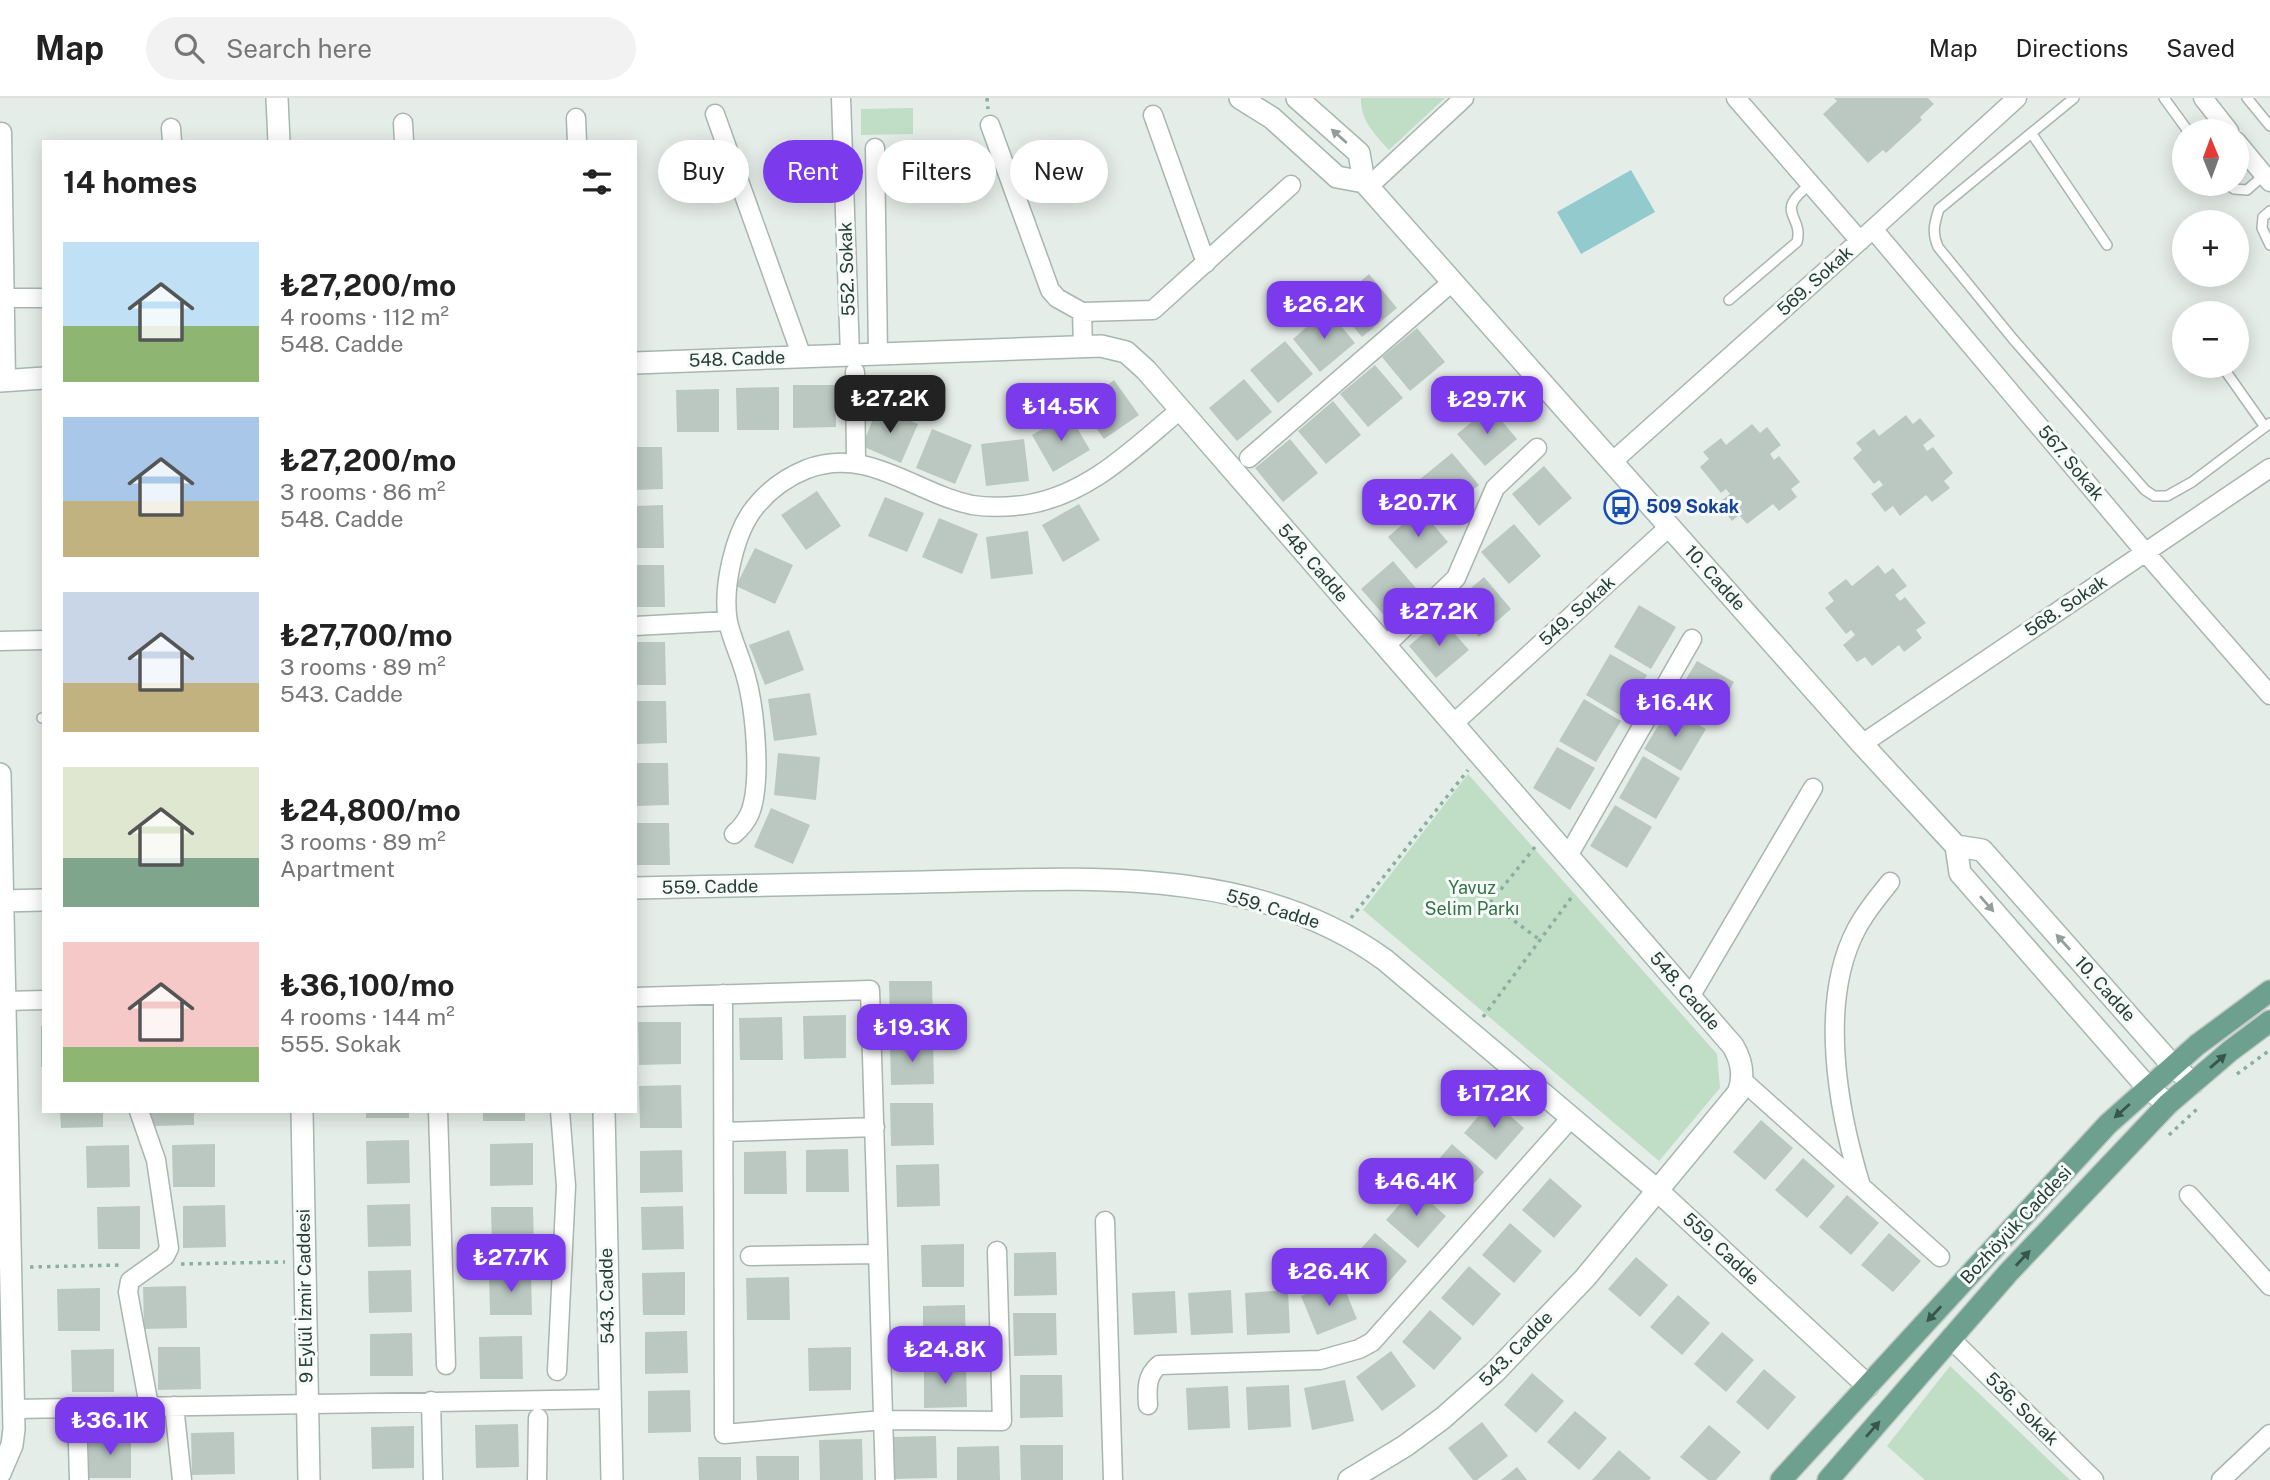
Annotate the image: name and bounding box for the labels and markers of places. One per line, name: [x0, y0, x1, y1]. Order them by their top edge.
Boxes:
pin: ₺26.2K: [1267, 282, 1381, 341]
pin: ₺27.2K: [833, 376, 947, 435]
pin: ₺29.7K: [1430, 376, 1544, 436]
pin: ₺14.5K: [1004, 384, 1118, 443]
pin: ₺20.7K: [1361, 480, 1475, 539]
bus stop icon: 509 Sokak: [1602, 488, 1640, 526]
place label: 509 Sokak: [1646, 496, 1740, 517]
pin: ₺27.2K: [1382, 588, 1496, 648]
pin: ₺16.4K: [1618, 680, 1732, 739]
pin: ₺19.3K: [855, 1004, 969, 1064]
pin: ₺17.2K: [1437, 1070, 1551, 1130]
pin: ₺46.4K: [1359, 1158, 1473, 1218]
pin: ₺27.7K: [454, 1234, 568, 1294]
pin: ₺26.4K: [1272, 1248, 1386, 1308]
pin: ₺24.8K: [888, 1326, 1002, 1386]
pin: ₺36.1K: [53, 1398, 167, 1457]

